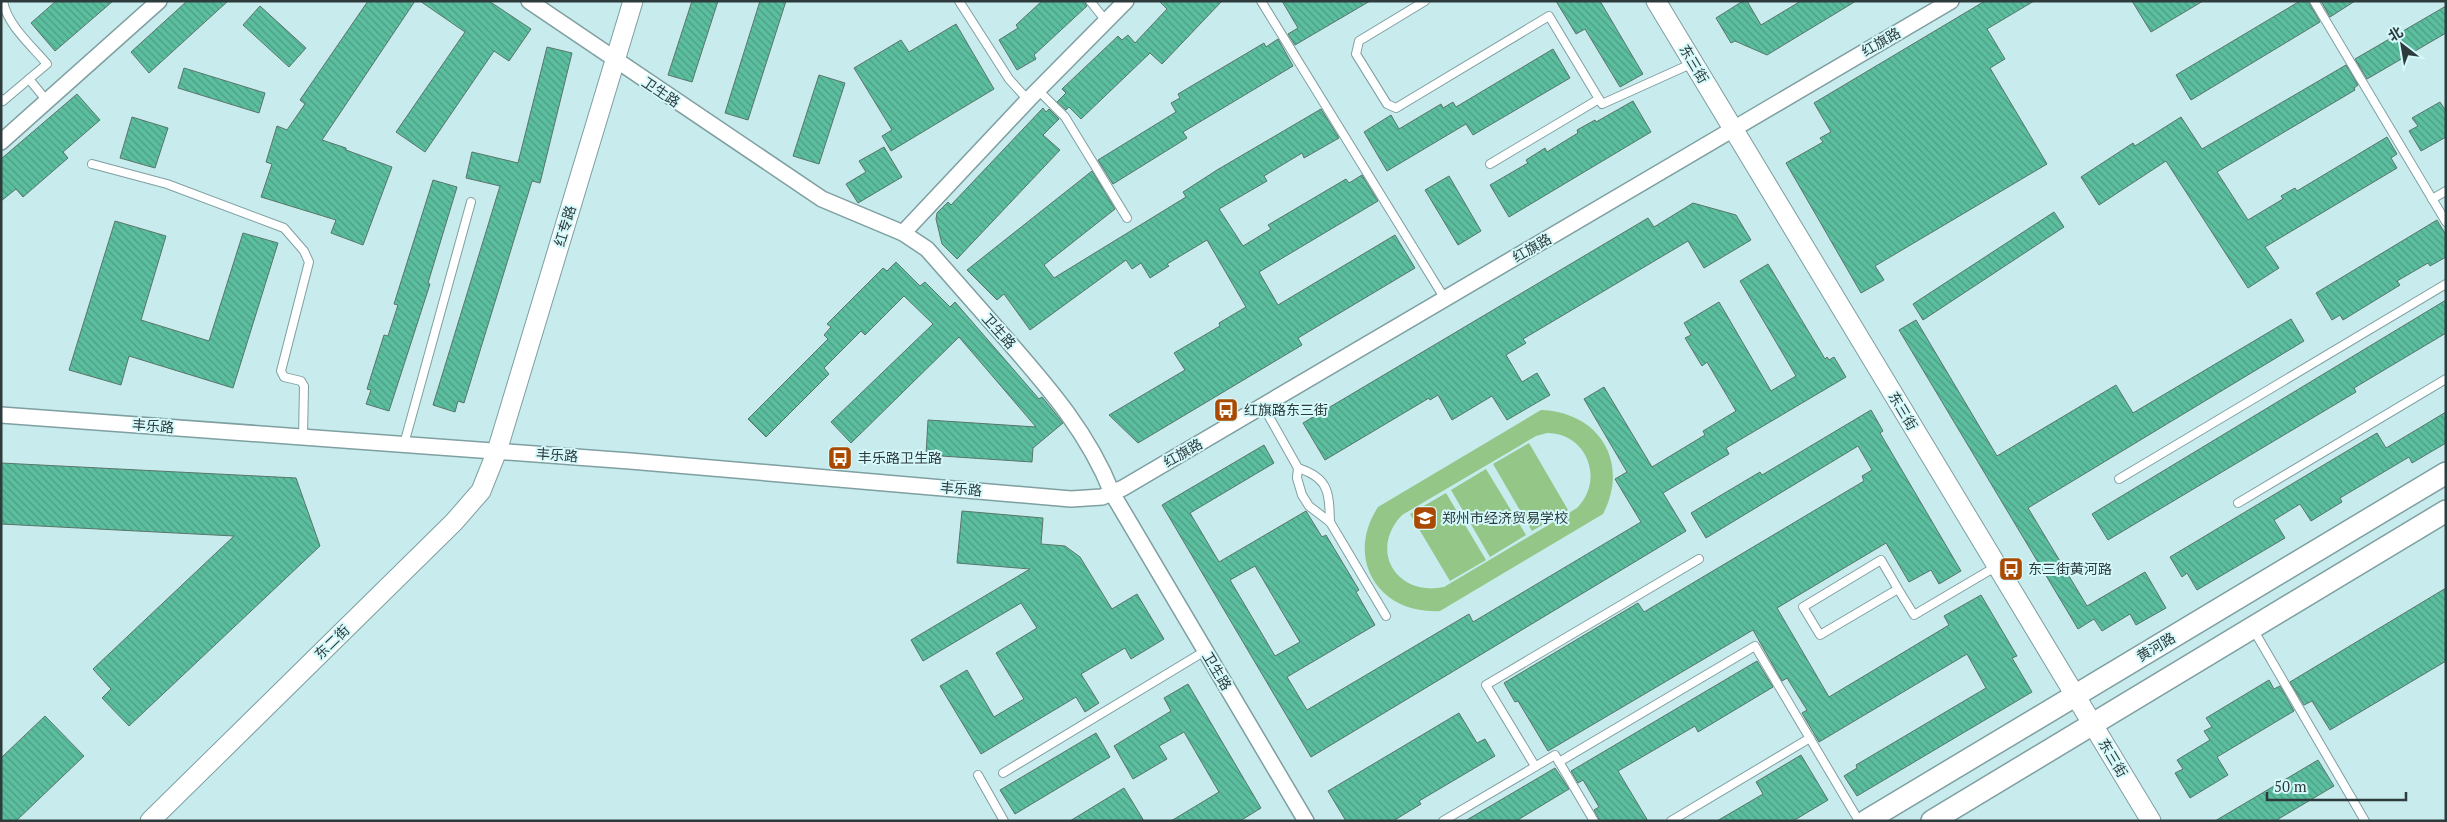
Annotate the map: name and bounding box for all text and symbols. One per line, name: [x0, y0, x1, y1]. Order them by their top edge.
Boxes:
north arrow: [2377, 20, 2427, 70]
text: 北: [2384, 22, 2406, 45]
street label: 红旗路: [1858, 23, 1904, 60]
street label: 东三街: [1675, 41, 1713, 87]
street label: 卫生路: [639, 72, 684, 111]
street label: 红专路: [549, 203, 580, 249]
street label: 红旗路: [1509, 229, 1555, 266]
street label: 卫生路: [978, 309, 1020, 353]
street label: 东三街: [1884, 388, 1922, 434]
bus stop icon: 红旗路东三街: [1213, 397, 1239, 423]
place label: 红旗路东三街: [1244, 400, 1328, 419]
street label: 丰乐路: [131, 415, 175, 436]
street label: 红旗路: [1160, 434, 1206, 471]
street label: 丰乐路: [535, 444, 579, 465]
bus stop icon: 丰乐路卫生路: [827, 445, 853, 471]
place label: 丰乐路卫生路: [858, 448, 942, 467]
street label: 丰乐路: [939, 477, 983, 500]
school or university icon: 郑州市经济贸易学校: [1412, 505, 1438, 531]
place label: 郑州市经济贸易学校: [1442, 508, 1568, 527]
bus stop icon: 东三街黄河路: [1998, 556, 2024, 582]
place label: 东三街黄河路: [2028, 559, 2112, 578]
street label: 东二街: [310, 620, 353, 663]
street label: 黄河路: [2133, 628, 2179, 666]
street label: 卫生路: [1198, 648, 1236, 694]
street label: 东三街: [2094, 735, 2132, 781]
scale bar: [2267, 770, 2406, 802]
text: 50 m: [2274, 776, 2307, 796]

